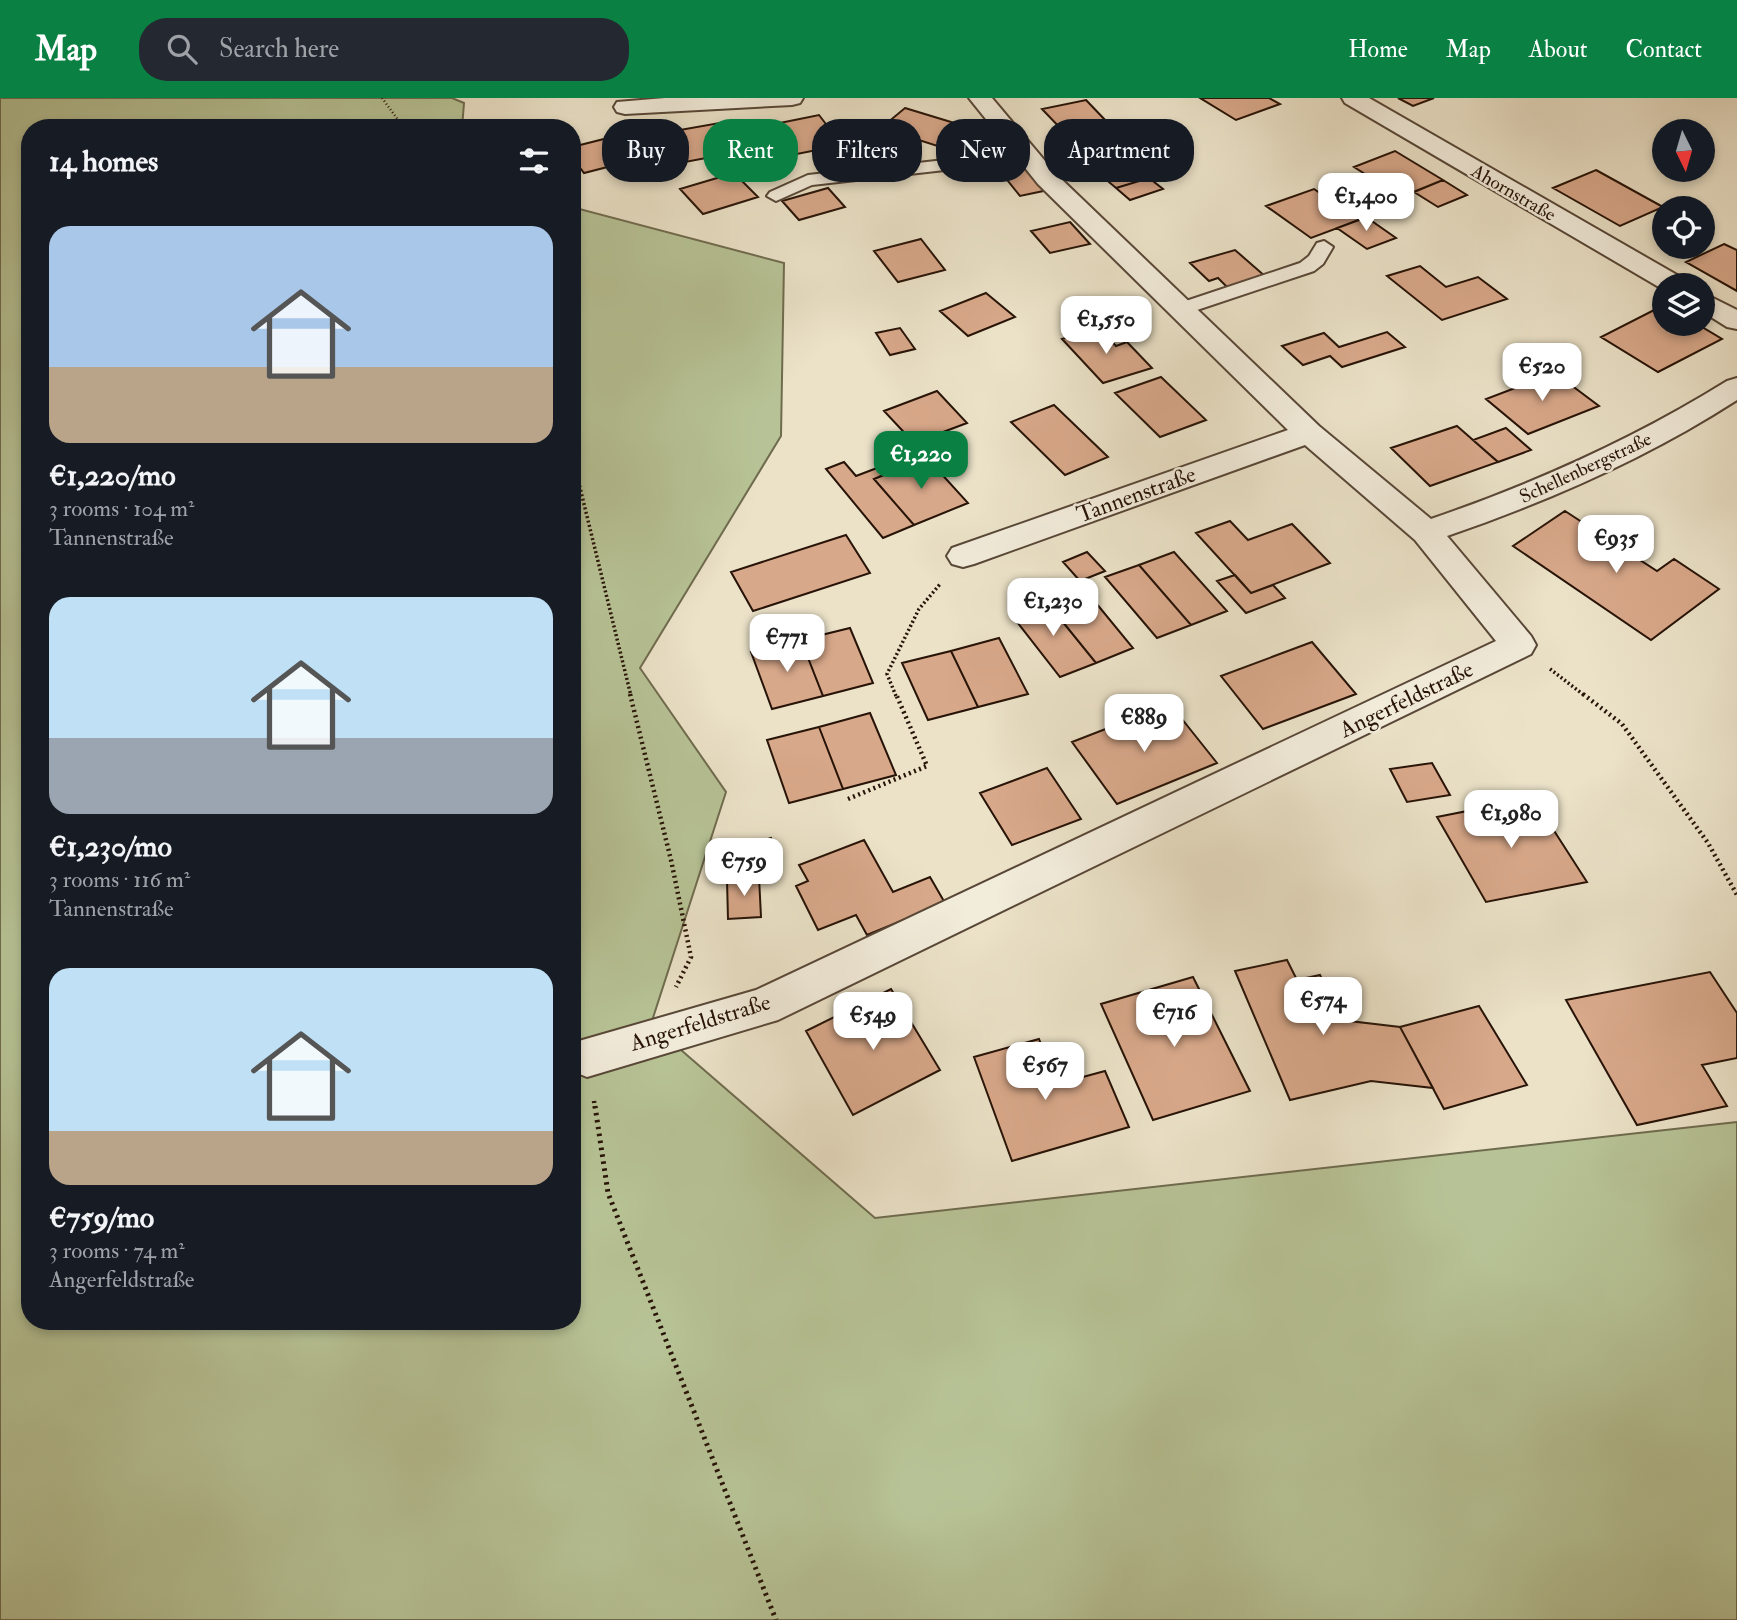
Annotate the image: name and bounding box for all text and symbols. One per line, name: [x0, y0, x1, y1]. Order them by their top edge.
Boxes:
search box: [139, 18, 629, 81]
text: Map: [35, 29, 97, 70]
icon: search: [163, 30, 201, 68]
text: Search here: [219, 33, 339, 65]
text: Home: [1348, 34, 1408, 65]
text: Map: [1446, 34, 1491, 65]
text: About: [1529, 34, 1588, 65]
text: Contact: [1626, 34, 1702, 65]
chip: Buy: [602, 119, 689, 182]
chip: Rent: [703, 119, 798, 182]
chip: Filters: [812, 119, 922, 182]
chip: New: [936, 119, 1030, 182]
chip: Apartment: [1044, 119, 1194, 182]
north arrow: [1652, 119, 1715, 182]
map controls: [1652, 119, 1715, 336]
icon: filters: [515, 142, 553, 180]
text: 14 homes: [49, 143, 158, 180]
street label: Ahornstraße: [1466, 159, 1560, 227]
pin: €1,400: [1309, 174, 1423, 233]
text: €1,400: [1334, 181, 1398, 210]
button: locate: [1652, 196, 1715, 259]
icon: home: [238, 271, 364, 397]
button: layers: [1652, 273, 1715, 336]
pin: €1,550: [1049, 296, 1163, 356]
text: €1,550: [1077, 304, 1135, 333]
pin: €520: [1501, 344, 1583, 403]
text: €520: [1519, 351, 1565, 380]
street label: Schellenbergstraße: [1516, 427, 1655, 509]
pin: €1,220: [864, 432, 978, 491]
text: €1,220: [890, 439, 952, 468]
text: €1,220/mo: [49, 457, 176, 494]
street label: Tannenstraße: [1073, 459, 1200, 529]
text: 3 rooms · 104 m²: [49, 494, 195, 523]
pin: €935: [1575, 516, 1657, 575]
text: Tannenstraße: [49, 523, 174, 552]
text: €935: [1594, 523, 1638, 552]
pin: €1,230: [996, 578, 1110, 638]
text: €1,230: [1023, 586, 1083, 615]
pin: €771: [746, 614, 828, 674]
text: €771: [766, 622, 808, 651]
icon: home: [238, 642, 364, 768]
street label: Angerfeldstraße: [1334, 654, 1478, 745]
pin: €889: [1103, 694, 1185, 754]
text: €889: [1121, 702, 1167, 731]
pin: €1,980: [1454, 790, 1568, 850]
text: €1,980: [1480, 798, 1542, 827]
text: €1,230/mo: [49, 828, 172, 865]
pin: €759: [703, 838, 785, 898]
text: €759: [721, 846, 767, 875]
text: 3 rooms · 116 m²: [49, 865, 190, 894]
text: Tannenstraße: [49, 894, 174, 923]
pin: €574: [1282, 978, 1364, 1037]
text: €574: [1300, 985, 1346, 1014]
street label: Angerfeldstraße: [625, 987, 774, 1058]
pin: €716: [1133, 990, 1215, 1049]
pin: €549: [832, 992, 914, 1052]
text: €716: [1152, 997, 1196, 1026]
text: €549: [849, 1000, 897, 1029]
icon: home: [238, 1013, 364, 1139]
pin: €567: [1004, 1042, 1086, 1102]
text: €567: [1022, 1050, 1068, 1079]
text: €759/mo: [49, 1199, 154, 1236]
text: 3 rooms · 74 m²: [49, 1236, 185, 1265]
text: Angerfeldstraße: [49, 1265, 194, 1294]

